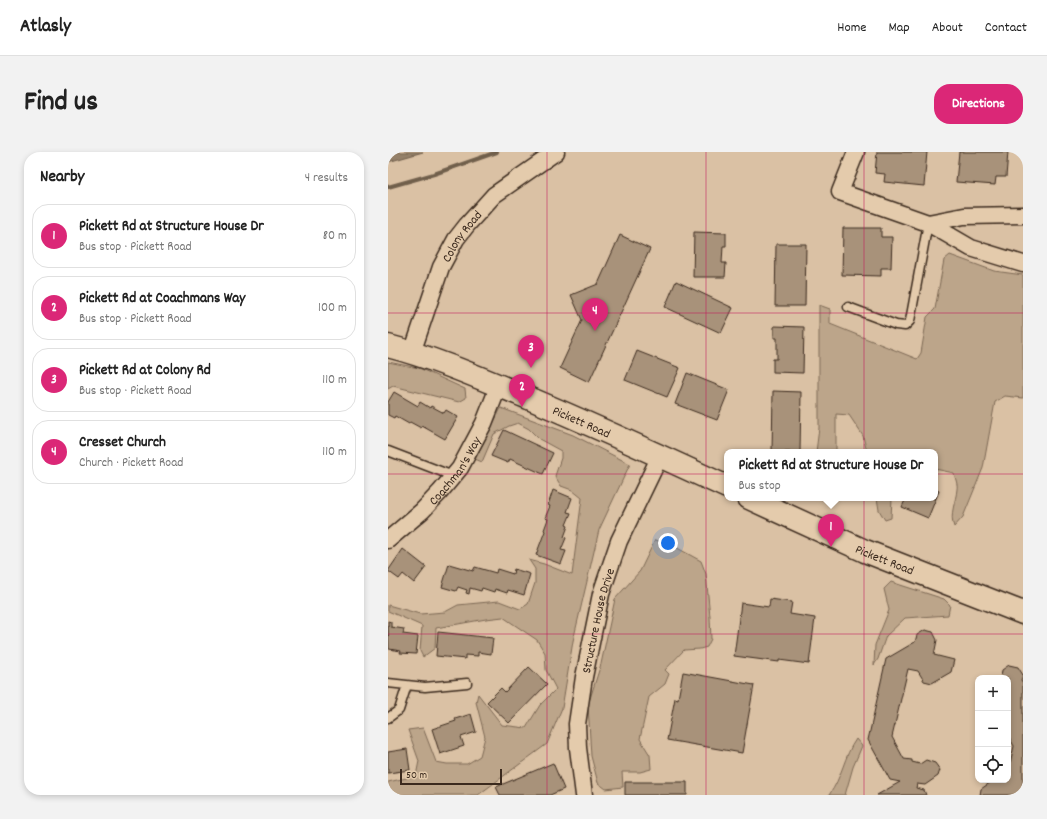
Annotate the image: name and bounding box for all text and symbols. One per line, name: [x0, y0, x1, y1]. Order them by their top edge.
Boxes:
text: Atlasly: [20, 14, 71, 41]
text: Home: [837, 18, 866, 38]
text: Map: [888, 18, 910, 38]
text: About: [932, 18, 963, 38]
text: Contact: [985, 18, 1027, 38]
text: Find us: [24, 84, 98, 124]
button: Directions: [934, 84, 1023, 124]
text: Nearby: [40, 166, 84, 190]
text: 4 results: [305, 169, 348, 188]
street label: Colony Road: [438, 207, 488, 266]
text: Pickett Rd at Structure House Dr: [79, 216, 264, 238]
text: 1: [53, 227, 55, 246]
text: 80 m: [323, 227, 347, 246]
text: Bus stop · Pickett Road: [79, 238, 192, 257]
text: Pickett Rd at Coachmans Way: [79, 288, 245, 310]
pin: 4: [582, 298, 608, 331]
text: 2: [51, 299, 57, 318]
text: 100 m: [318, 299, 347, 318]
text: Bus stop · Pickett Road: [79, 310, 192, 329]
pin: 3: [518, 335, 544, 368]
text: Pickett Rd at Colony Rd: [79, 360, 211, 382]
text: 3: [51, 371, 57, 390]
text: 110 m: [322, 371, 347, 390]
pin: 2: [509, 374, 535, 407]
text: Bus stop · Pickett Road: [79, 382, 192, 401]
street label: Pickett Road: [549, 402, 613, 444]
text: Cresset Church: [79, 432, 166, 454]
street label: Coachman's Way: [425, 433, 487, 510]
text: 4: [51, 443, 57, 462]
text: 110 m: [322, 443, 347, 462]
popup: [724, 449, 938, 501]
text: Church · Pickett Road: [79, 454, 183, 473]
text: Pickett Rd at Structure House Dr: [739, 455, 923, 477]
text: Bus stop: [739, 477, 781, 496]
pin: 1: [818, 514, 844, 547]
your location: [658, 533, 678, 553]
street label: Pickett Road: [852, 541, 916, 581]
street label: Structure House Drive: [578, 566, 621, 675]
map controls: [975, 675, 1011, 783]
button: +: [975, 675, 1011, 711]
button: −: [975, 711, 1011, 747]
button: locate: [975, 747, 1011, 783]
scale bar: [400, 767, 502, 786]
text: 50 m: [406, 768, 427, 784]

